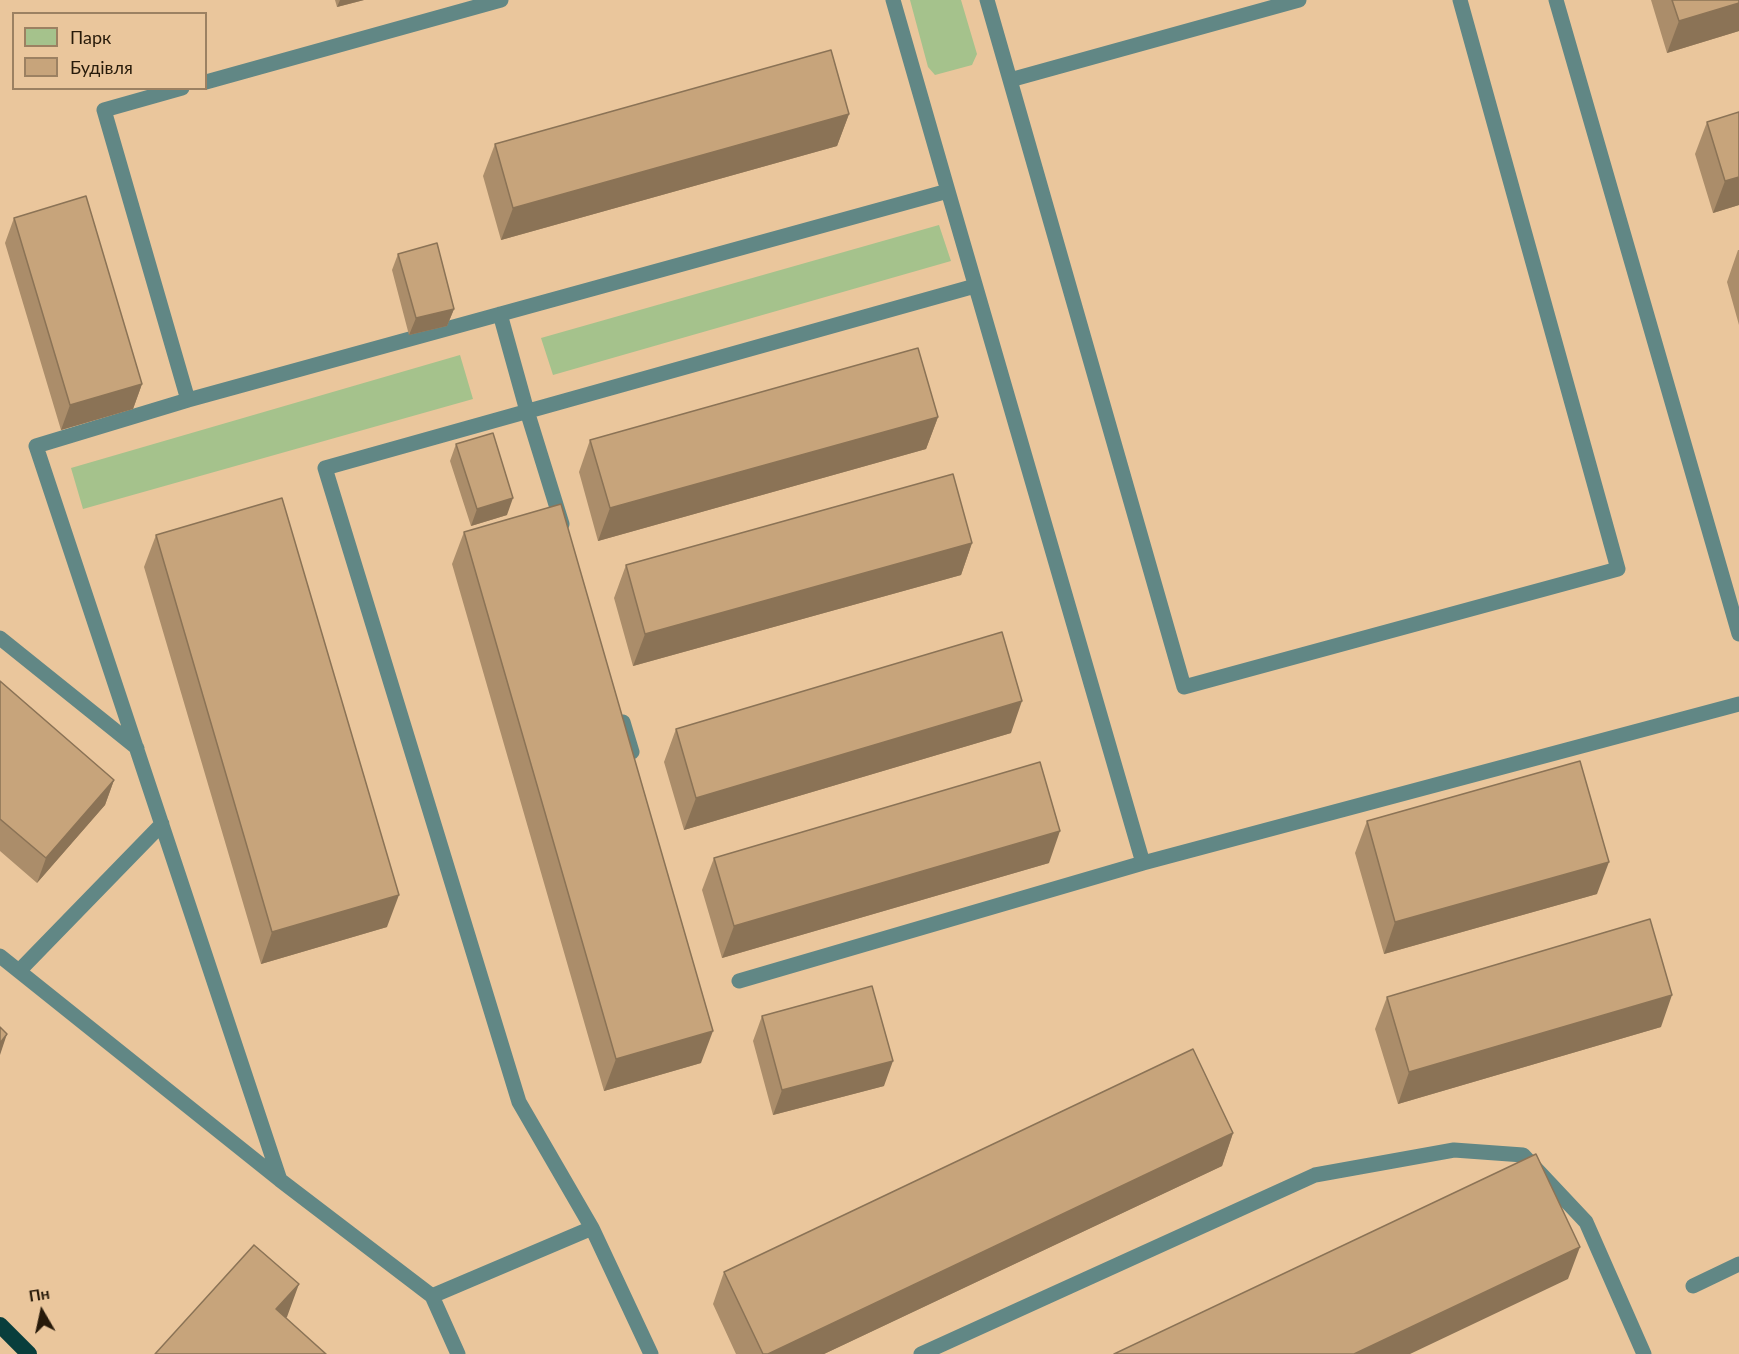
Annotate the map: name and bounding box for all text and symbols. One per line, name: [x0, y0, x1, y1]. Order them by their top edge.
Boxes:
legend: [12, 12, 207, 90]
text: Парк: [70, 26, 111, 48]
text: Будівля: [70, 56, 133, 78]
north arrow: [12, 1282, 72, 1342]
text: Пн: [27, 1283, 51, 1305]

